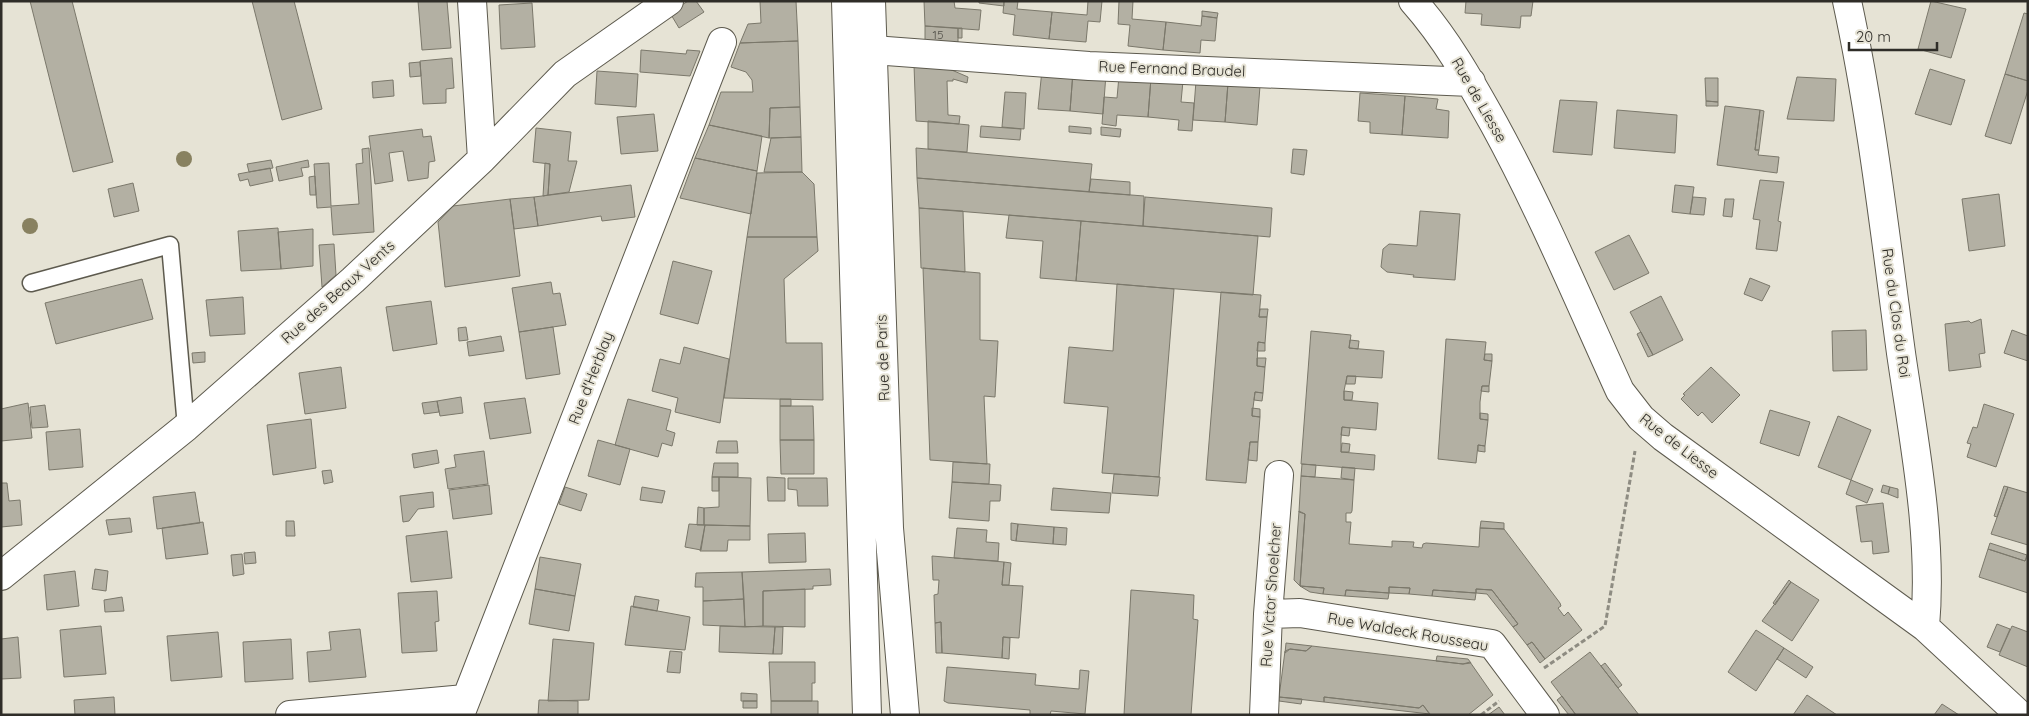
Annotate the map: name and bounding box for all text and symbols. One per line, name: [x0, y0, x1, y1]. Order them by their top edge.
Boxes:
scale bar: [1849, 20, 1936, 52]
house number: 15: [933, 27, 943, 42]
text: 20 m: [1856, 27, 1891, 46]
street label: Rue de Liesse: [1447, 54, 1511, 146]
street label: Rue Fernand Braudel: [1098, 56, 1246, 81]
street label: Rue des Beaux Vents: [277, 236, 398, 348]
street label: Rue du Clos du Roi: [1878, 247, 1915, 379]
street label: Rue de Paris: [871, 314, 894, 402]
street label: Rue d'Herblay: [564, 329, 617, 427]
street label: Rue de Liesse: [1636, 409, 1723, 482]
street label: Rue Victor Shoelcher: [1256, 522, 1285, 668]
street label: Rue Waldeck Rousseau: [1326, 608, 1490, 655]

